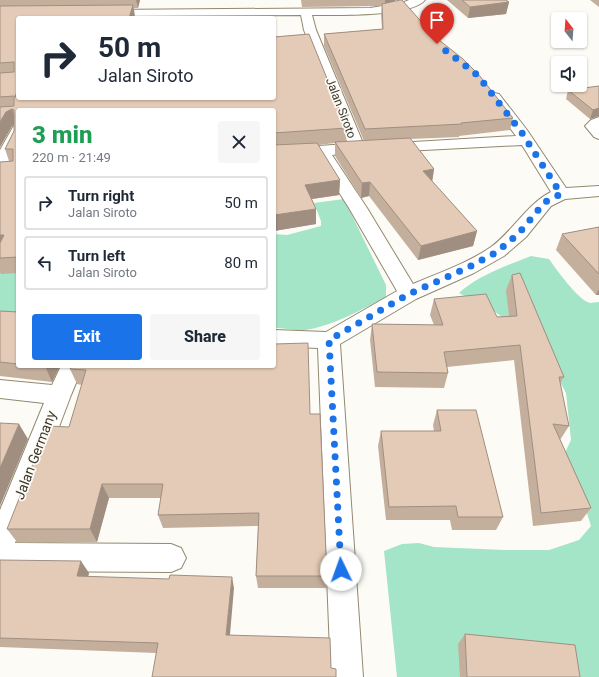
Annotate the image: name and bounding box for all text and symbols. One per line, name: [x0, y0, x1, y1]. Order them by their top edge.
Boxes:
pin: [420, 3, 454, 44]
icon: arrive: [426, 9, 448, 31]
north arrow: [551, 12, 587, 48]
map controls: [551, 12, 587, 92]
text: 50 m: [98, 31, 161, 64]
icon: right: [32, 32, 84, 84]
button: sound: [551, 56, 587, 92]
text: Jalan Siroto: [98, 65, 194, 86]
street label: Jalan Siroto: [323, 76, 359, 140]
text: 3 min: [32, 121, 93, 149]
button: close: [218, 121, 260, 163]
text: 220 m · 21:49: [32, 150, 111, 165]
text: Turn right: [68, 187, 134, 205]
icon: right: [34, 192, 56, 214]
text: 50 m: [224, 194, 258, 212]
text: Jalan Siroto: [68, 205, 137, 220]
text: Turn left: [68, 247, 125, 265]
icon: left: [34, 252, 56, 274]
text: 80 m: [224, 254, 258, 272]
text: Jalan Siroto: [68, 265, 137, 280]
button: Exit: [32, 314, 142, 360]
button: Share: [150, 314, 260, 360]
street label: Jalan Germany: [11, 408, 59, 502]
position arrow: [320, 549, 362, 591]

